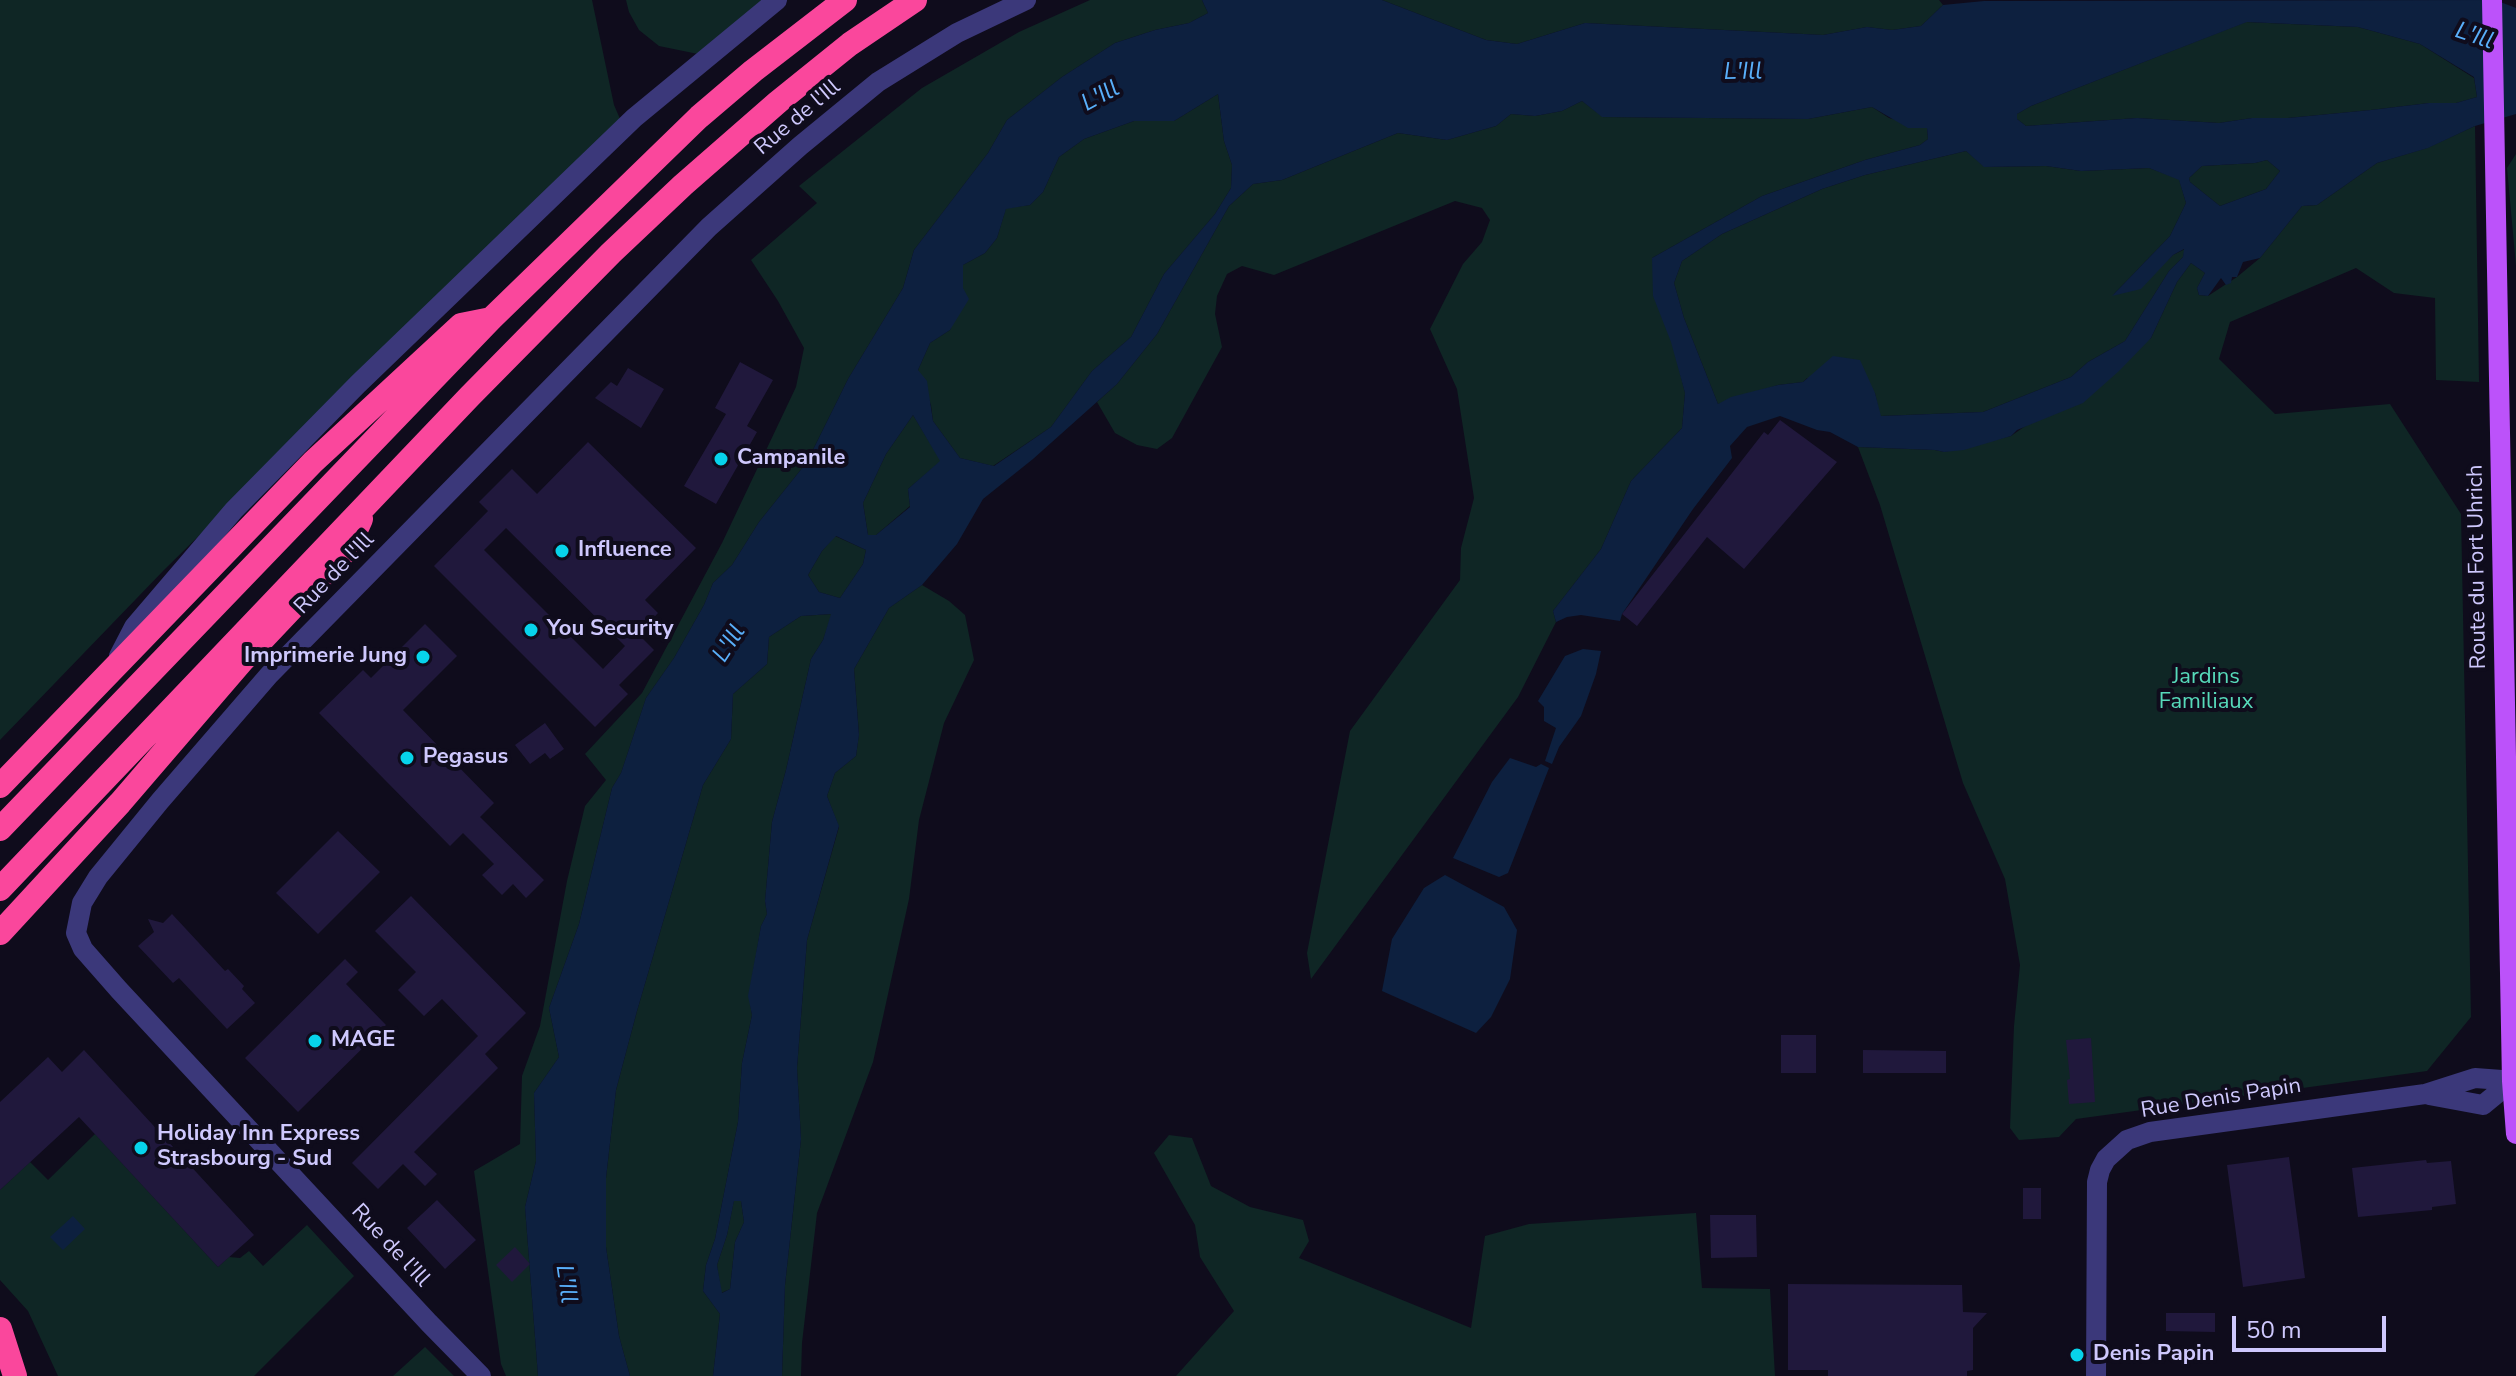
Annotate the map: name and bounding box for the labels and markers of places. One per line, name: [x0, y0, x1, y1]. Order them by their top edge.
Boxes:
place label: Campanile: [737, 446, 845, 472]
marker: Campanile: [712, 450, 730, 468]
place label: Influence: [578, 538, 672, 564]
marker: Influence: [553, 542, 571, 560]
place label: You Security: [547, 617, 673, 643]
marker: You Security: [522, 621, 540, 639]
place label: Imprimerie Jung: [244, 644, 407, 670]
marker: Imprimerie Jung: [414, 648, 432, 666]
place label: Pegasus: [423, 745, 508, 771]
marker: Pegasus: [398, 749, 416, 767]
place label: MAGE: [331, 1028, 395, 1054]
marker: MAGE: [306, 1032, 324, 1050]
place label: Holiday Inn Express Strasbourg - Sud: [157, 1122, 360, 1174]
marker: Holiday Inn Express Strasbourg - Sud: [132, 1139, 150, 1157]
place label: Denis Papin: [2093, 1342, 2214, 1368]
marker: Denis Papin: [2068, 1346, 2086, 1364]

